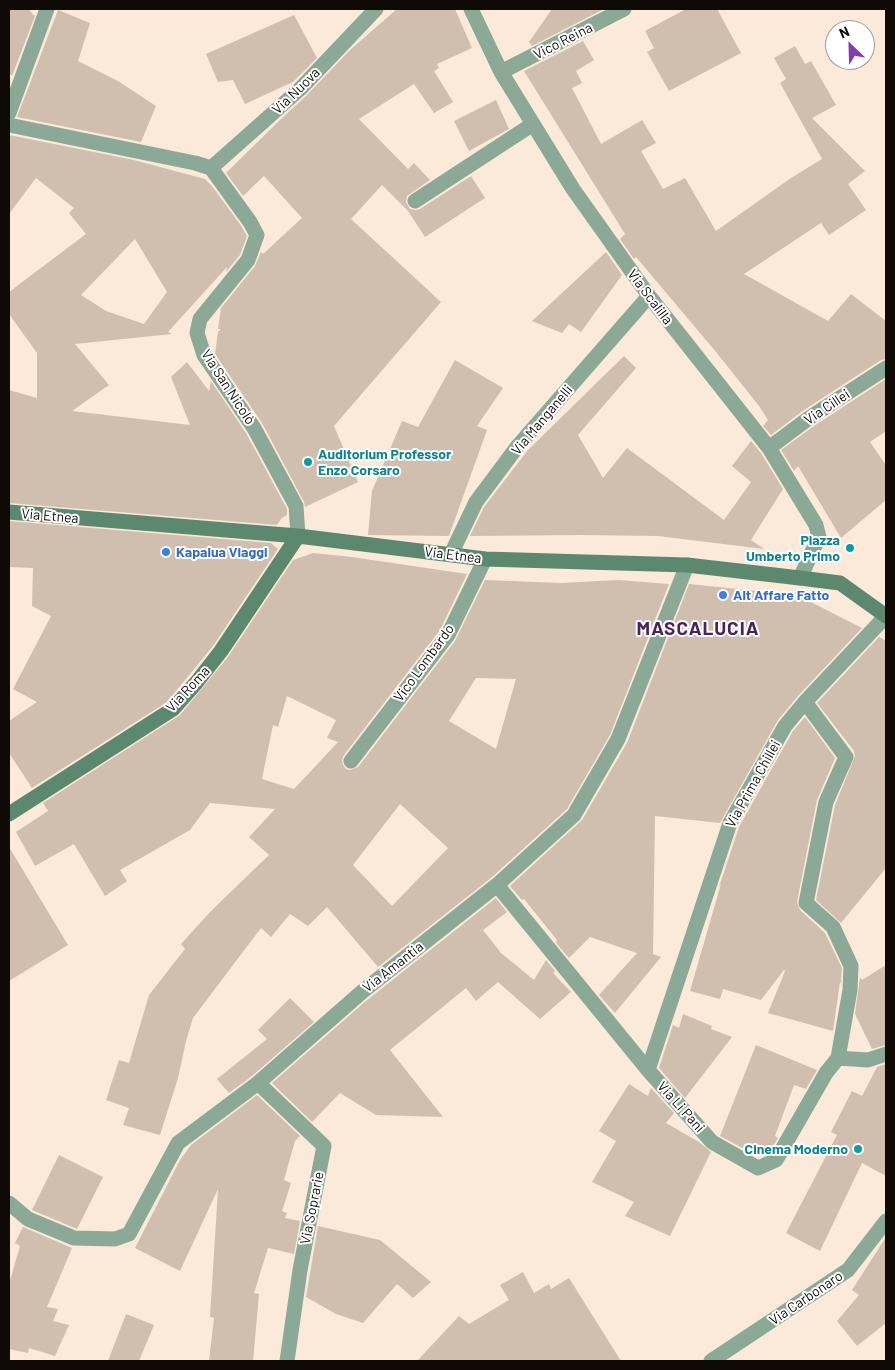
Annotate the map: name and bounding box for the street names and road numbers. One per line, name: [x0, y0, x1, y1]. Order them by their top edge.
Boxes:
street label: Vico Reina: [531, 19, 595, 63]
street label: Via Nuova: [269, 64, 323, 118]
street label: Via Scalilla: [624, 266, 676, 328]
street label: Via San Nicolò: [198, 346, 258, 428]
street label: Via Manganelli: [508, 382, 576, 458]
street label: Via Cillei: [801, 386, 853, 428]
street label: Via Etnea: [21, 505, 79, 527]
street label: Via Etnea: [424, 543, 482, 567]
street label: Vico Lombardo: [390, 621, 458, 705]
street label: Via Roma: [163, 663, 213, 715]
street label: Via Prima Chillei: [722, 737, 784, 831]
street label: Via Amantia: [359, 938, 427, 996]
street label: Via Li Pani: [654, 1078, 708, 1136]
street label: Via Soprarie: [297, 1170, 327, 1246]
street label: Via Carbonaro: [766, 1267, 846, 1329]

